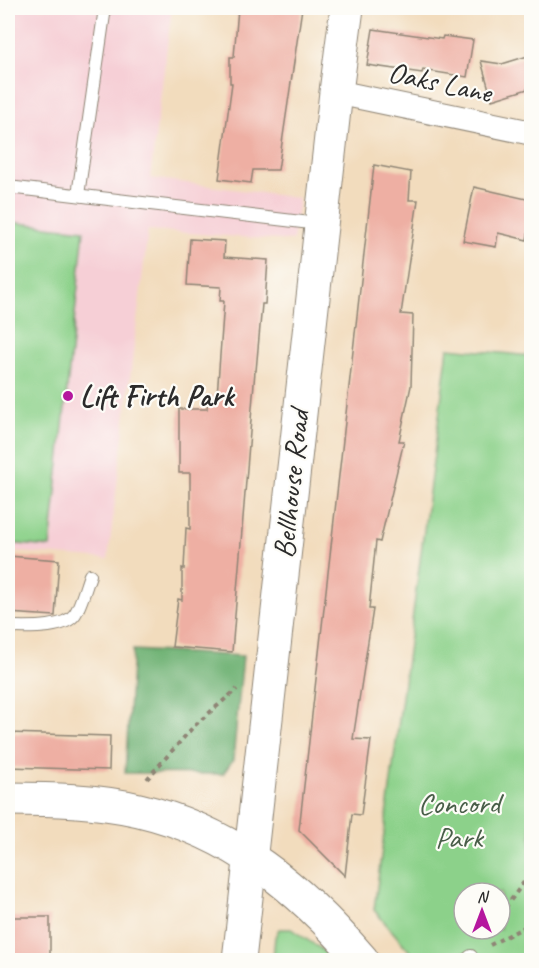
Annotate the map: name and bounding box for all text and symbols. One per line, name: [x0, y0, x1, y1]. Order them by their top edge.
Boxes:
street label: Oaks Lane: [385, 53, 497, 112]
place label: Lift Firth Park: [80, 377, 236, 415]
marker: Lift Firth Park: [61, 389, 75, 403]
street label: Bellhouse Road: [264, 404, 318, 560]
park label: Concord Park: [418, 784, 504, 856]
north arrow: [452, 881, 512, 941]
text: N: [477, 887, 490, 907]

